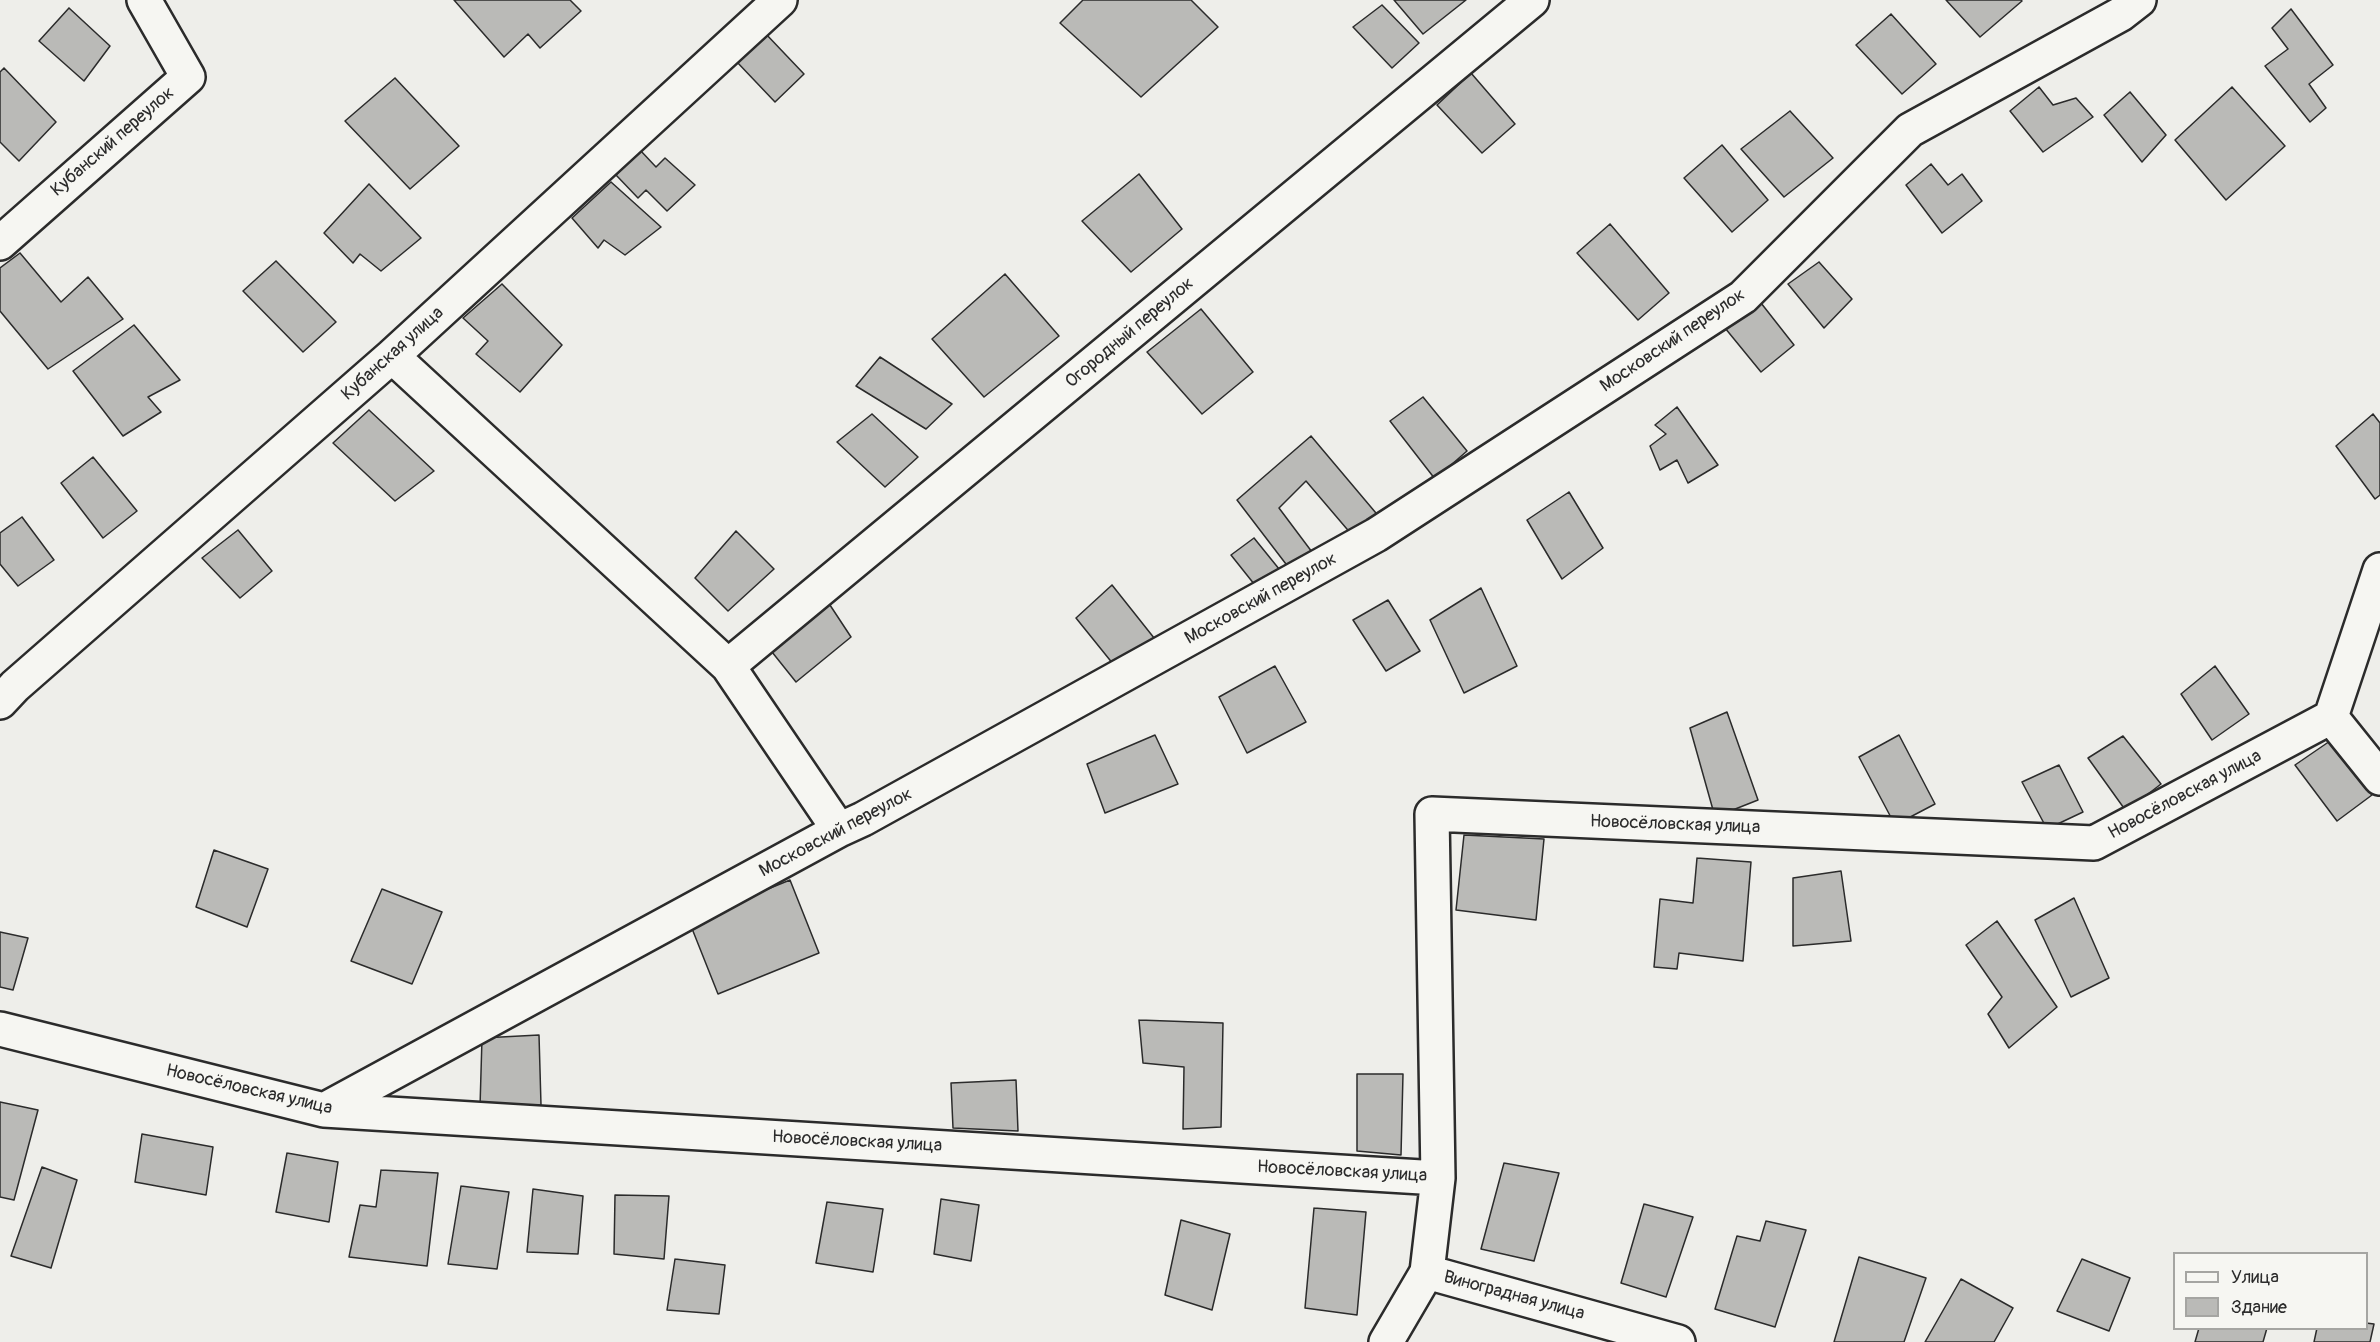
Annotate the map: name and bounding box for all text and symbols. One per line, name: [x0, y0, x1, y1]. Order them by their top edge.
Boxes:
street label: Кубанский переулок: [47, 83, 179, 201]
street label: Огородный переулок: [1061, 273, 1199, 393]
street label: Московский переулок: [1596, 284, 1750, 398]
street label: Кубанская улица: [338, 303, 448, 405]
street label: Московский переулок: [1181, 548, 1341, 650]
street label: Новосёловская улица: [2105, 745, 2265, 845]
street label: Московский переулок: [756, 784, 916, 882]
street label: Новосёловская улица: [1589, 811, 1761, 839]
street label: Новосёловская улица: [164, 1060, 334, 1120]
street label: Новосёловская улица: [771, 1127, 943, 1157]
street label: Новосёловская улица: [1256, 1157, 1428, 1187]
legend: [2173, 1252, 2368, 1330]
text: Улица: [2231, 1266, 2279, 1289]
street label: Виноградная улица: [1441, 1267, 1587, 1325]
text: Здание: [2231, 1296, 2287, 1319]

